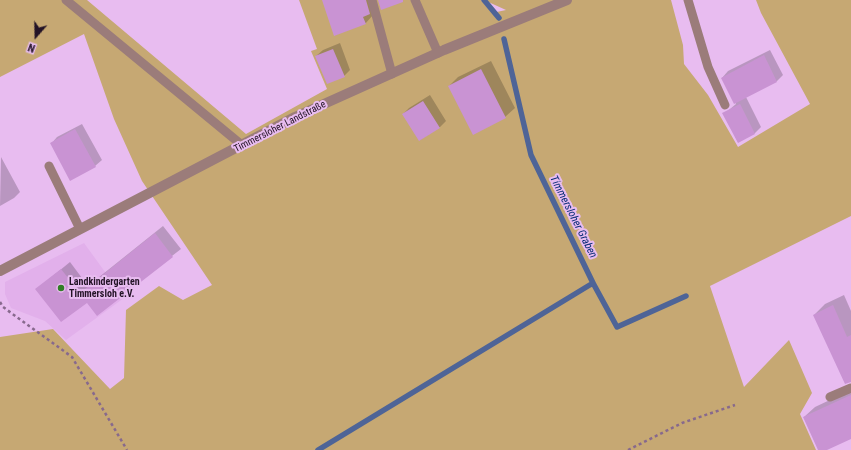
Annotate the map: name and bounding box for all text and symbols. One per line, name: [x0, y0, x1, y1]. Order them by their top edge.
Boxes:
north arrow: [16, 16, 56, 56]
text: N: [26, 40, 37, 55]
street label: Timmersloher Landstraße: [232, 99, 328, 155]
water label: Timmersloher Graben: [547, 174, 599, 260]
place label: Landkindergarten Timmersloh e.V.: [69, 276, 140, 300]
marker: Landkindergarten Timmersloh e.V.: [56, 283, 66, 293]

